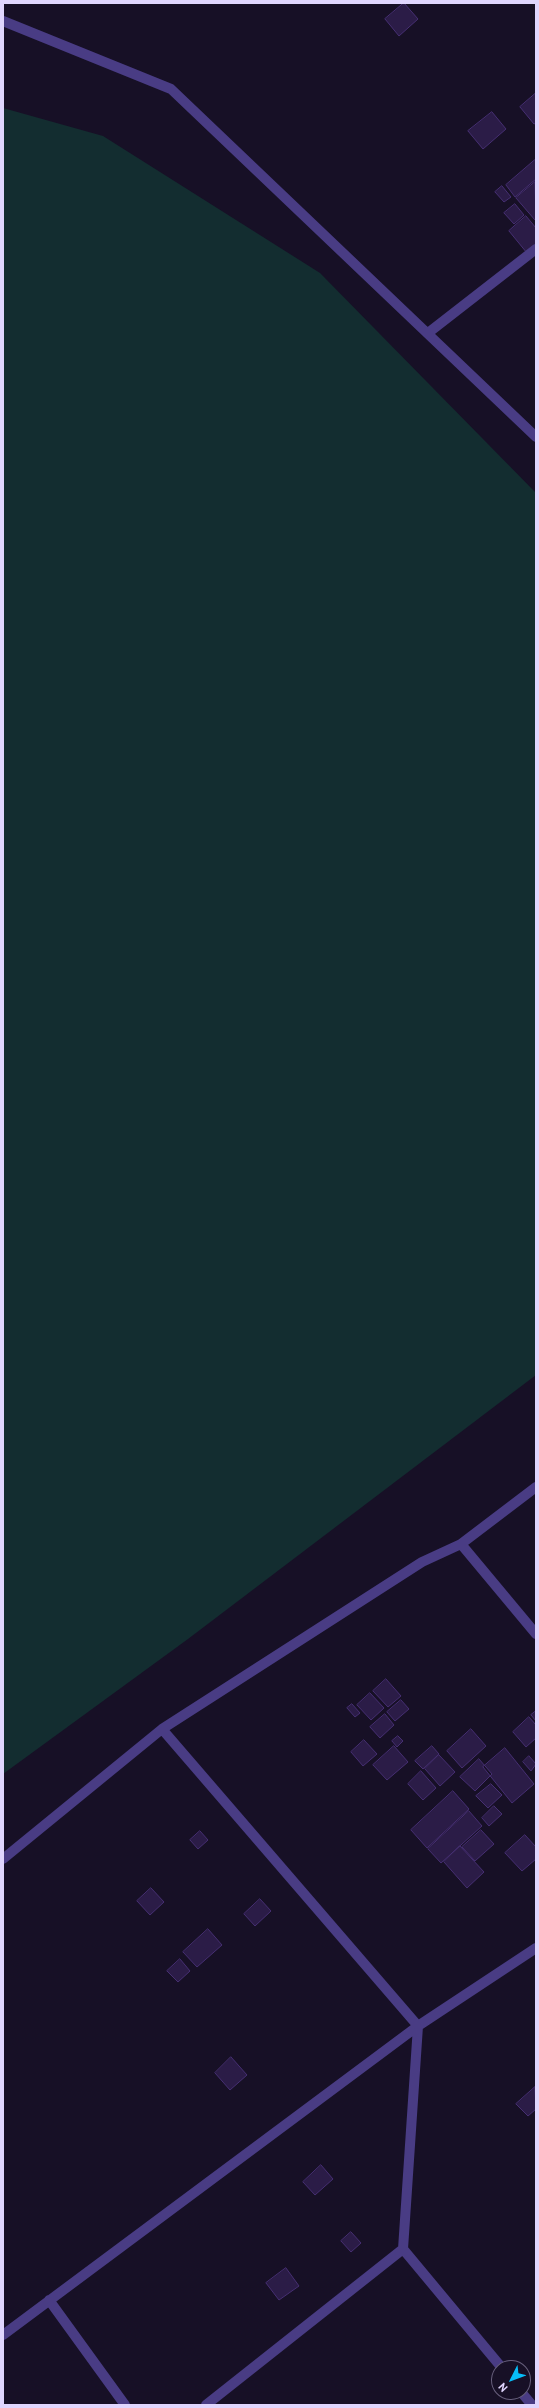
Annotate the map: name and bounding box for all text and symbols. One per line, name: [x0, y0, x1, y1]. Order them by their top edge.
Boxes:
north arrow: [491, 2360, 531, 2400]
text: N: [495, 2380, 510, 2395]

